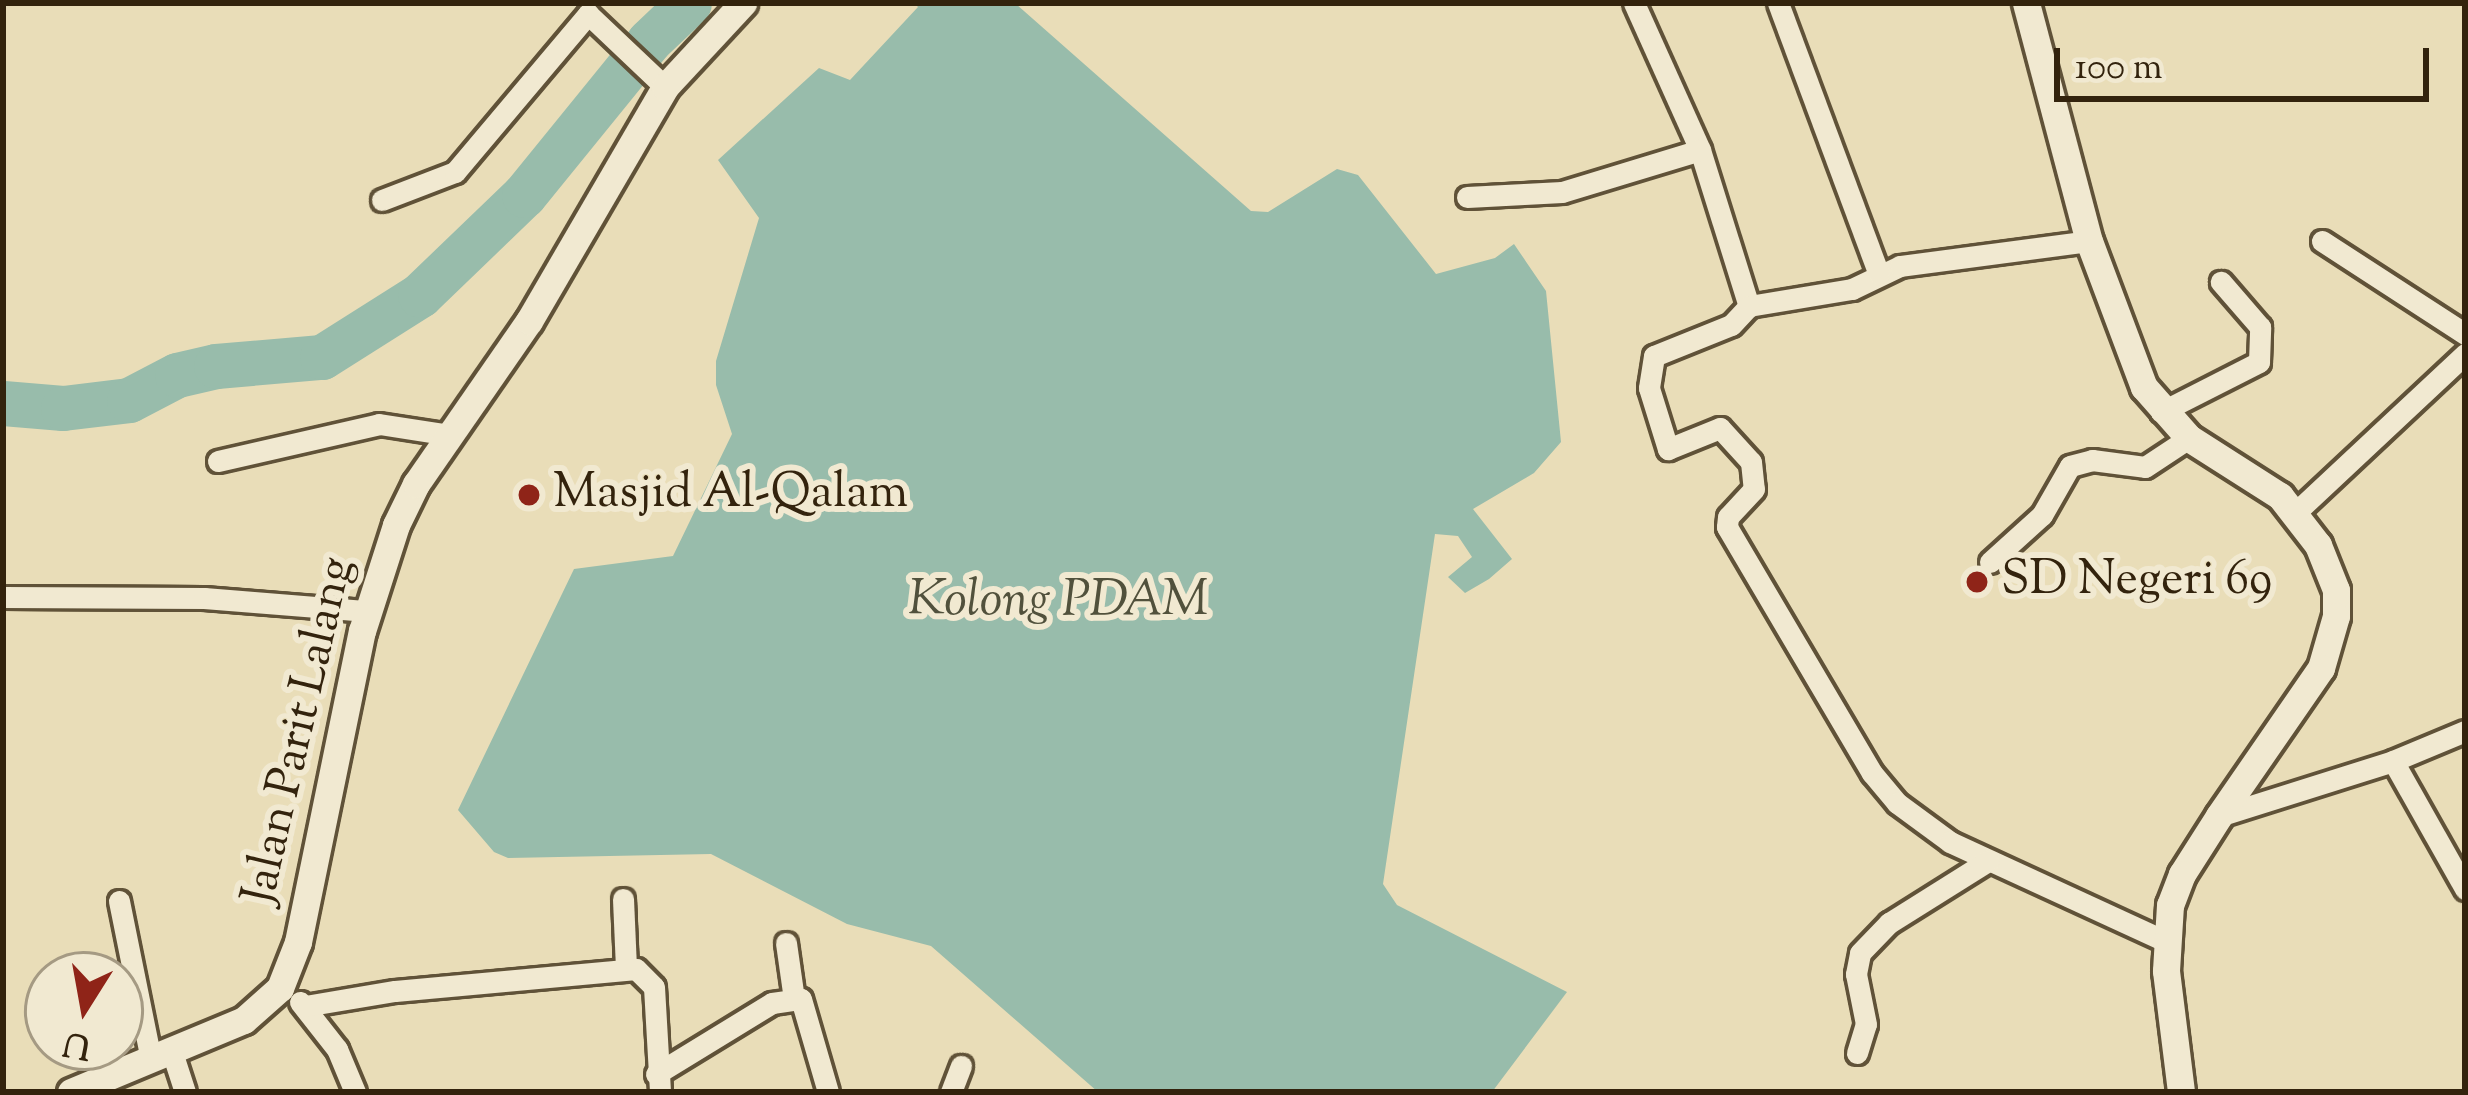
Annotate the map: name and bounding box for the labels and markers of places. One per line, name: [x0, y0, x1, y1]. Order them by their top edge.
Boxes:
place label: Masjid Al-Qalam: [553, 466, 908, 524]
marker: Masjid Al-Qalam: [516, 482, 542, 508]
place label: SD Negeri 69: [2001, 553, 2272, 611]
marker: SD Negeri 69: [1964, 569, 1990, 595]

